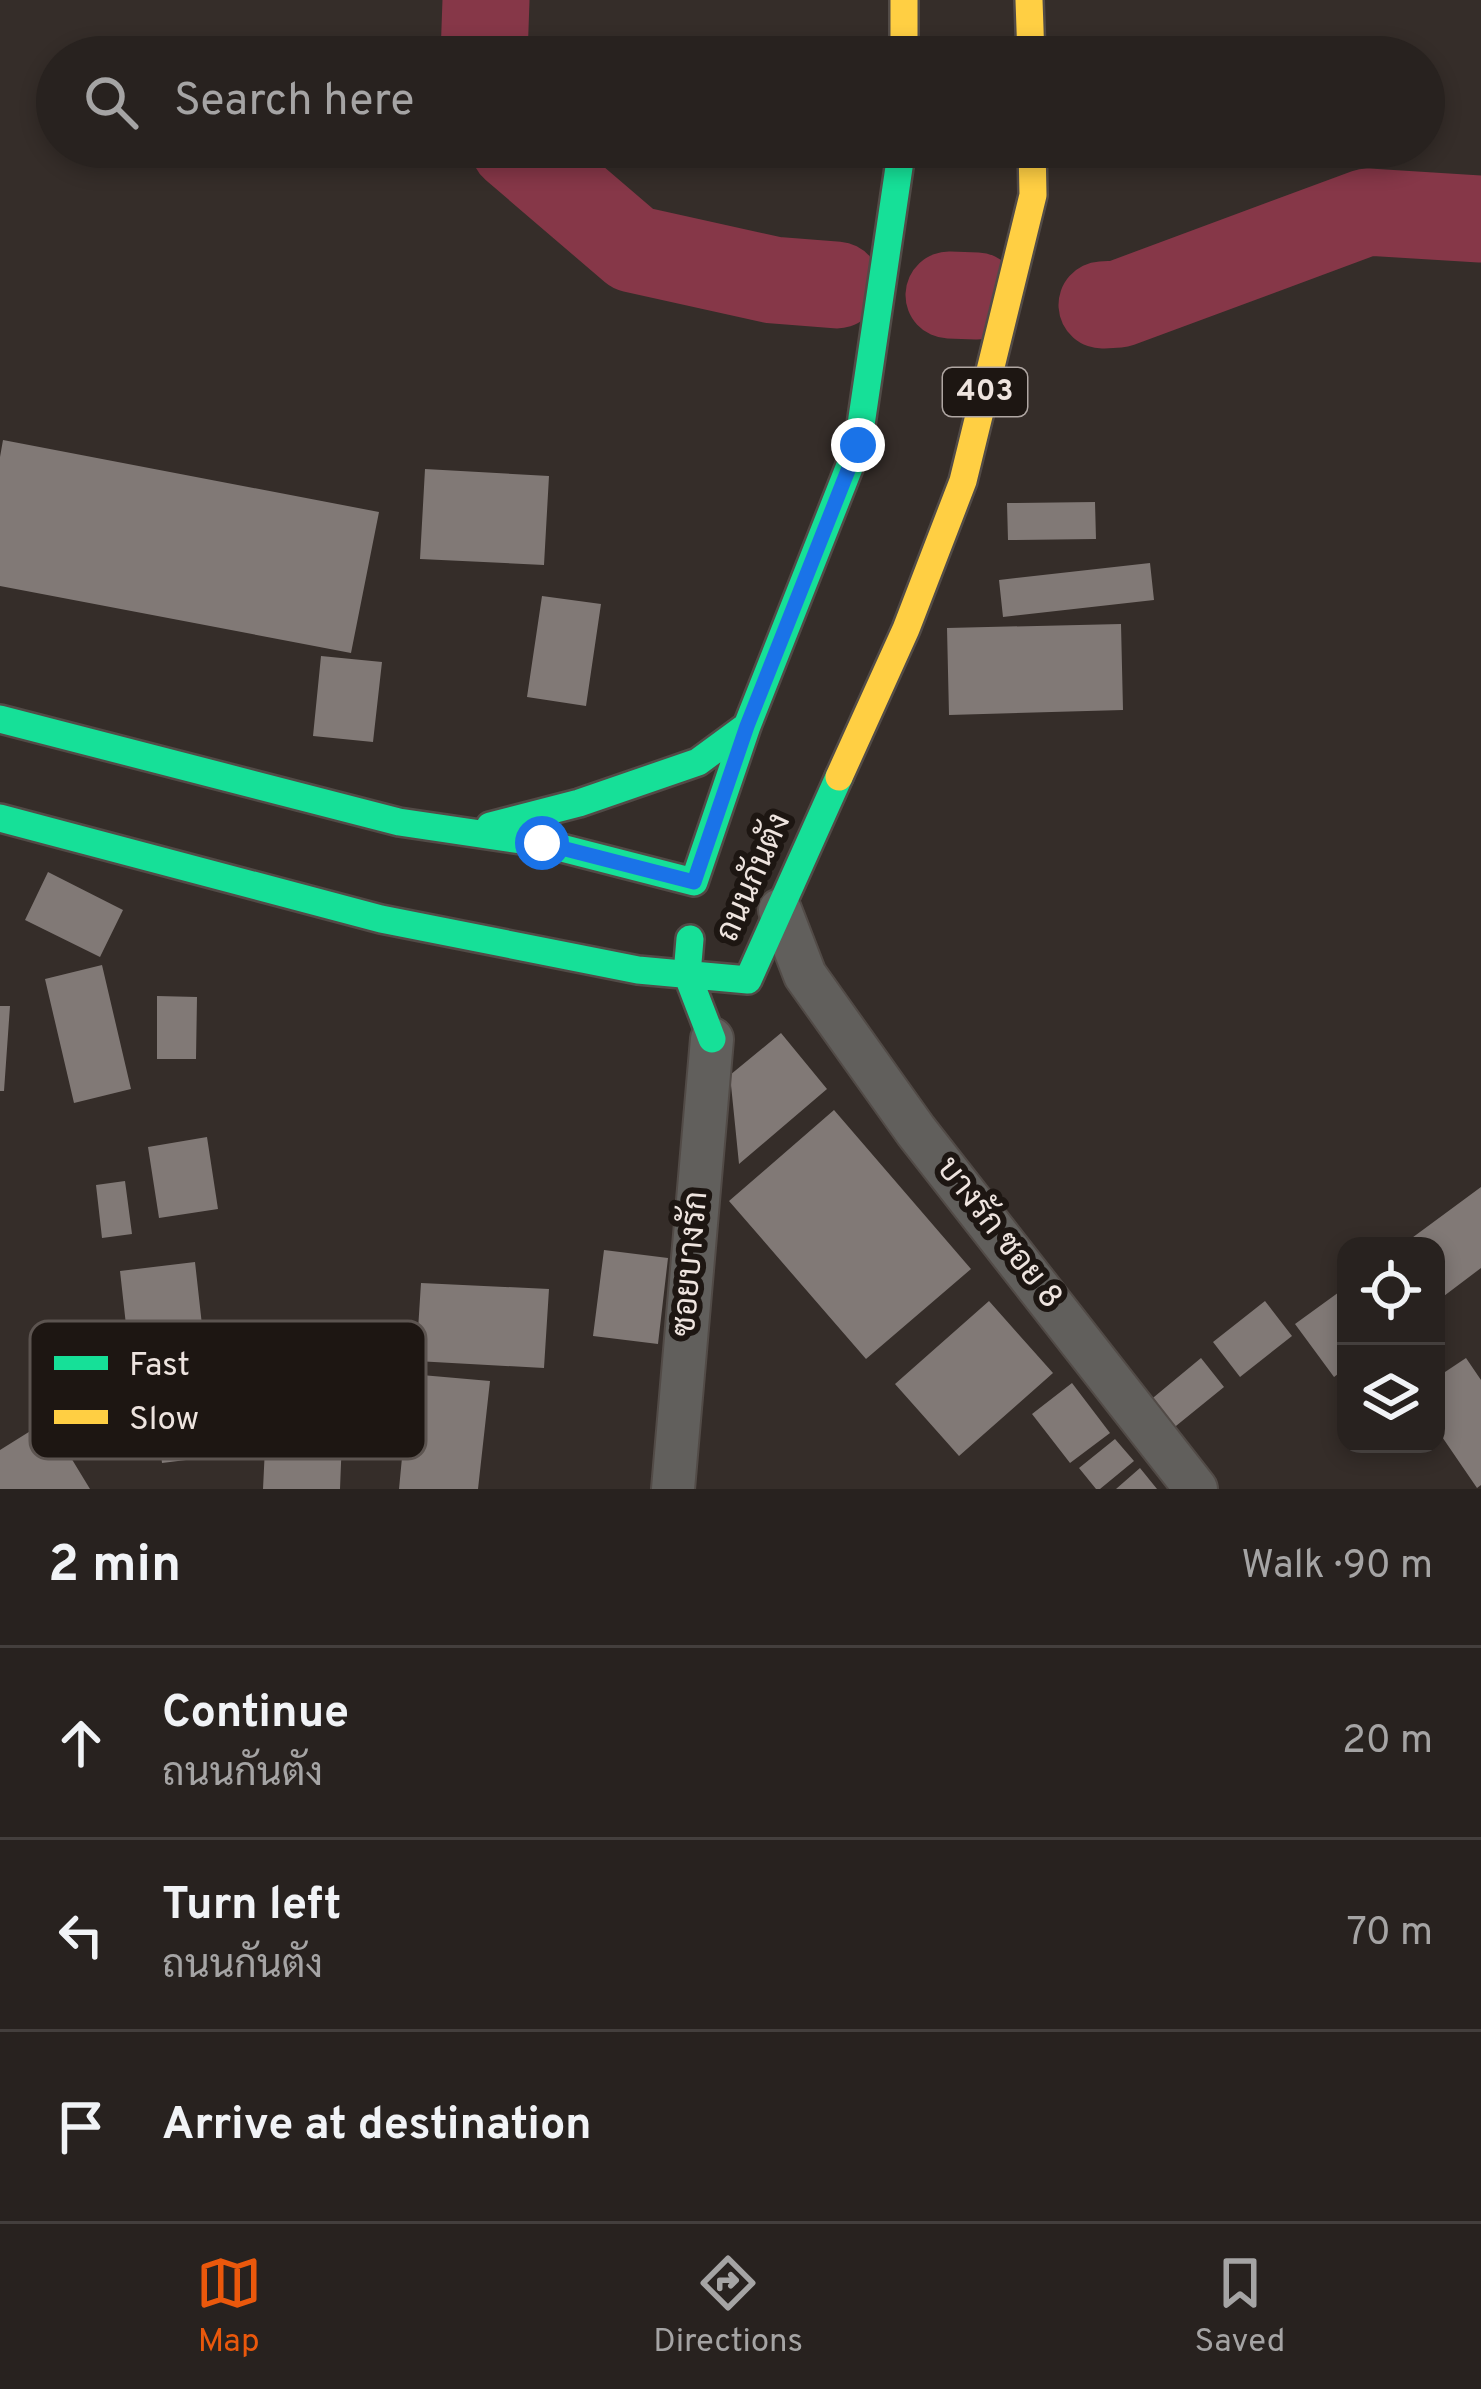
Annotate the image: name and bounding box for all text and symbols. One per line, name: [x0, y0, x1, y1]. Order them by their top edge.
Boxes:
search box: [36, 36, 1445, 168]
icon: search: [78, 69, 144, 135]
text: Search here: [174, 74, 414, 131]
road number: 403: [943, 368, 1027, 416]
route end: [831, 418, 885, 472]
street label: ถนนกันตัง: [707, 807, 802, 949]
route start: [515, 816, 569, 870]
street label: บางรัก ซอย 8: [926, 1149, 1071, 1318]
street label: ซอยบางรัก: [664, 1189, 719, 1338]
map controls: [1337, 1237, 1445, 1453]
button: locate: [1337, 1237, 1445, 1345]
legend: [30, 1321, 426, 1459]
button: layers: [1337, 1345, 1445, 1453]
text: Fast: [129, 1346, 190, 1388]
text: Slow: [129, 1400, 199, 1442]
text: 2 min: [48, 1535, 181, 1600]
text: Walk · 90 m: [1241, 1543, 1433, 1592]
text: Continue: [162, 1686, 349, 1743]
icon: ahead: [48, 1710, 114, 1776]
text: 20 m: [1342, 1718, 1433, 1767]
text: ถนนกันตัง: [162, 1751, 323, 1800]
text: Turn left: [162, 1878, 341, 1935]
icon: left: [48, 1902, 114, 1968]
text: 70 m: [1347, 1910, 1433, 1959]
text: ถนนกันตัง: [162, 1943, 323, 1992]
icon: arrive: [48, 2094, 114, 2160]
text: Arrive at destination: [162, 2098, 592, 2155]
tab: Map: [196, 2250, 262, 2364]
tab: Directions: [653, 2250, 803, 2364]
tab: Saved: [1195, 2250, 1285, 2364]

